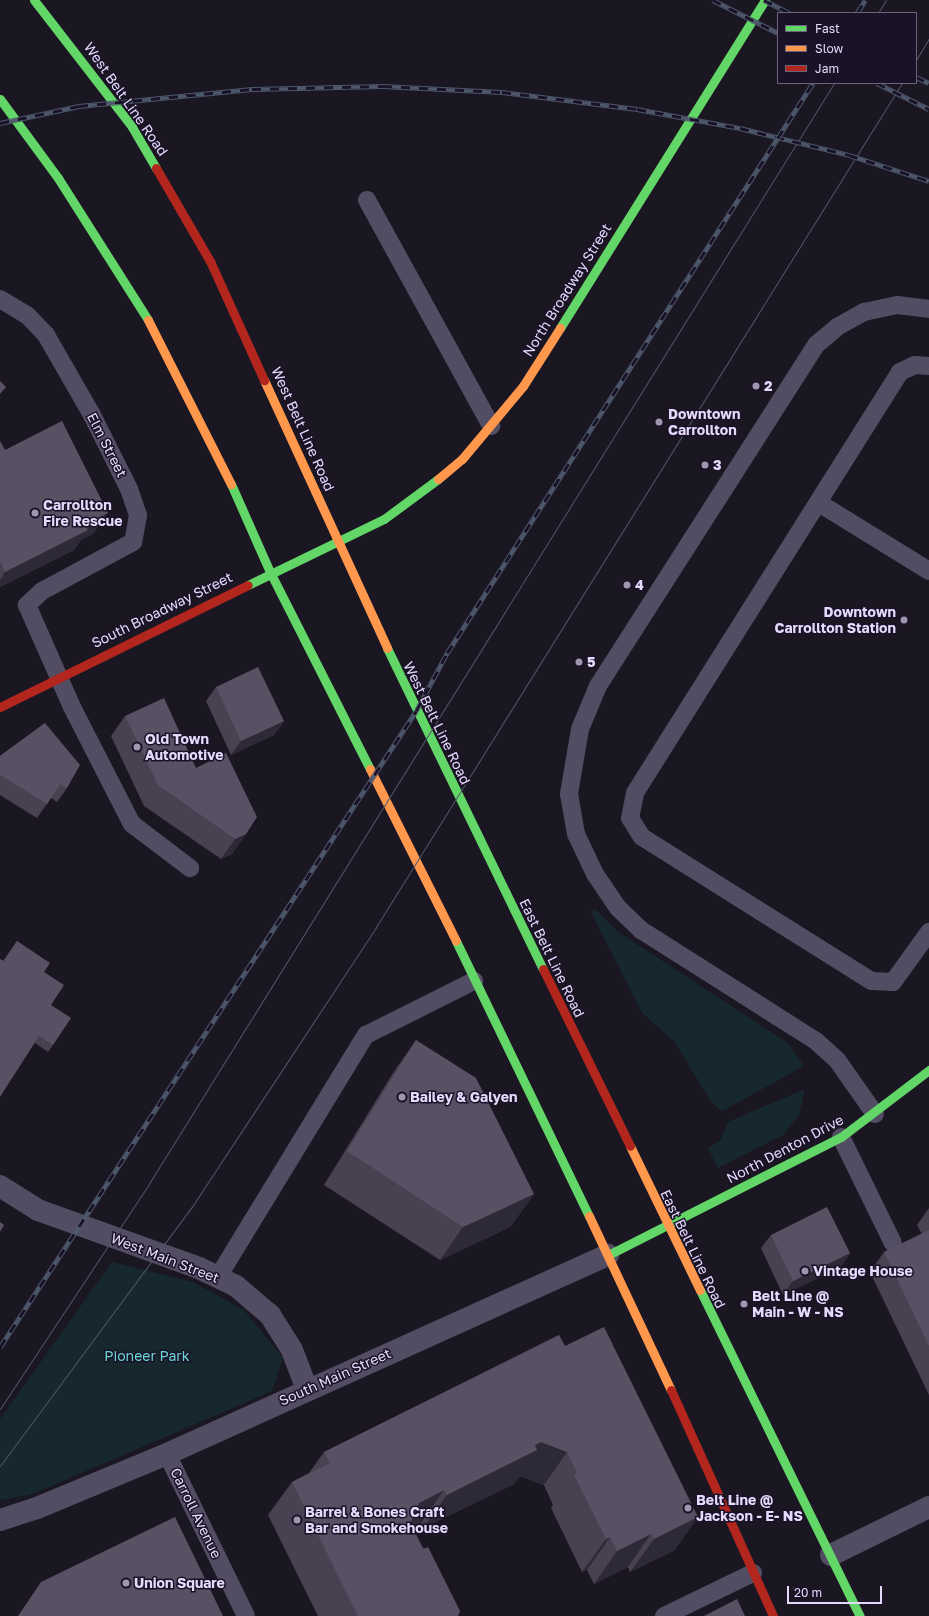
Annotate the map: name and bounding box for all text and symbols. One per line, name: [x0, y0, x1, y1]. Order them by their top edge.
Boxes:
legend: [777, 12, 917, 84]
text: Fast: [815, 21, 840, 36]
street label: West Belt Line Road: [81, 39, 171, 159]
text: Slow: [815, 41, 843, 56]
text: Jam: [815, 61, 839, 76]
street label: North Broadway Street: [519, 220, 615, 360]
street label: West Belt Line Road: [268, 364, 338, 494]
place label: 2: [764, 378, 773, 394]
marker: 2: [751, 381, 761, 391]
place label: Downtown Carrollton: [668, 406, 740, 438]
street label: Elm Street: [84, 410, 130, 480]
marker: Downtown Carrollton: [653, 416, 665, 428]
place label: 3: [713, 457, 722, 473]
marker: 3: [700, 460, 710, 470]
place label: Carrollton Fire Rescue: [43, 497, 122, 530]
marker: Carrollton Fire Rescue: [30, 508, 40, 518]
street label: South Broadway Street: [89, 569, 235, 651]
place label: 4: [635, 577, 644, 593]
marker: 4: [622, 580, 632, 590]
place label: Downtown Carrollton Station: [774, 604, 896, 636]
marker: Downtown Carrollton Station: [899, 615, 909, 625]
place label: 5: [587, 654, 596, 670]
marker: 5: [574, 657, 584, 667]
street label: West Belt Line Road: [400, 659, 474, 787]
place label: Old Town Automotive: [145, 731, 223, 764]
marker: Old Town Automotive: [132, 742, 142, 752]
street label: East Belt Line Road: [516, 896, 588, 1020]
place label: Bailey & Galyen: [410, 1089, 517, 1105]
marker: Bailey & Galyen: [397, 1092, 407, 1102]
street label: North Denton Drive: [724, 1111, 846, 1187]
street label: East Belt Line Road: [657, 1187, 729, 1311]
street label: West Main Street: [108, 1230, 222, 1286]
place label: Vintage House: [813, 1263, 913, 1279]
marker: Vintage House: [800, 1266, 810, 1276]
place label: Belt Line @ Main - W - NS: [752, 1288, 844, 1320]
marker: Belt Line @ Main - W - NS: [739, 1299, 749, 1309]
street label: South Main Street: [276, 1345, 394, 1409]
park label: Pioneer Park: [104, 1348, 190, 1364]
street label: Carroll Avenue: [167, 1465, 225, 1561]
place label: Belt Line @ Jackson - E- NS: [696, 1492, 803, 1524]
marker: Belt Line @ Jackson - E- NS: [683, 1503, 693, 1513]
place label: Barrel & Bones Craft Bar and Smokehouse: [305, 1504, 448, 1536]
marker: Barrel & Bones Craft Bar and Smokehouse: [292, 1515, 302, 1525]
place label: Union Square: [134, 1575, 225, 1591]
marker: Union Square: [121, 1578, 131, 1588]
scale bar: [789, 1578, 884, 1604]
text: 20 m: [794, 1585, 822, 1600]

